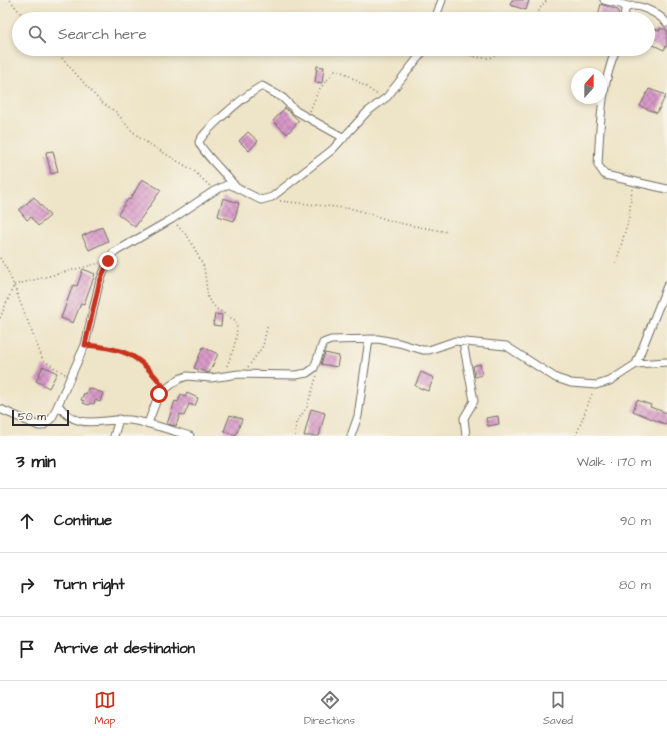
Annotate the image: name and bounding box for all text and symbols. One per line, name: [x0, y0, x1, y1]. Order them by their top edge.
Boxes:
search box: [12, 12, 655, 56]
icon: search: [26, 23, 48, 45]
text: Search here: [58, 24, 147, 45]
north arrow: [571, 68, 607, 104]
route end: [99, 252, 117, 270]
route start: [150, 385, 168, 403]
scale bar: [12, 408, 69, 427]
text: 50 m: [18, 409, 46, 424]
text: 3 min: [16, 450, 56, 474]
text: Walk · 170 m: [577, 453, 651, 471]
icon: ahead: [16, 510, 38, 532]
text: Continue: [54, 510, 112, 531]
text: 90 m: [620, 512, 651, 530]
icon: right: [16, 574, 38, 596]
text: Turn right: [54, 574, 125, 595]
text: 80 m: [619, 576, 651, 594]
icon: arrive: [16, 638, 38, 660]
text: Arrive at destination: [54, 638, 195, 659]
tab: Map: [94, 689, 116, 728]
tab: Directions: [304, 689, 355, 728]
tab: Saved: [543, 689, 573, 728]

